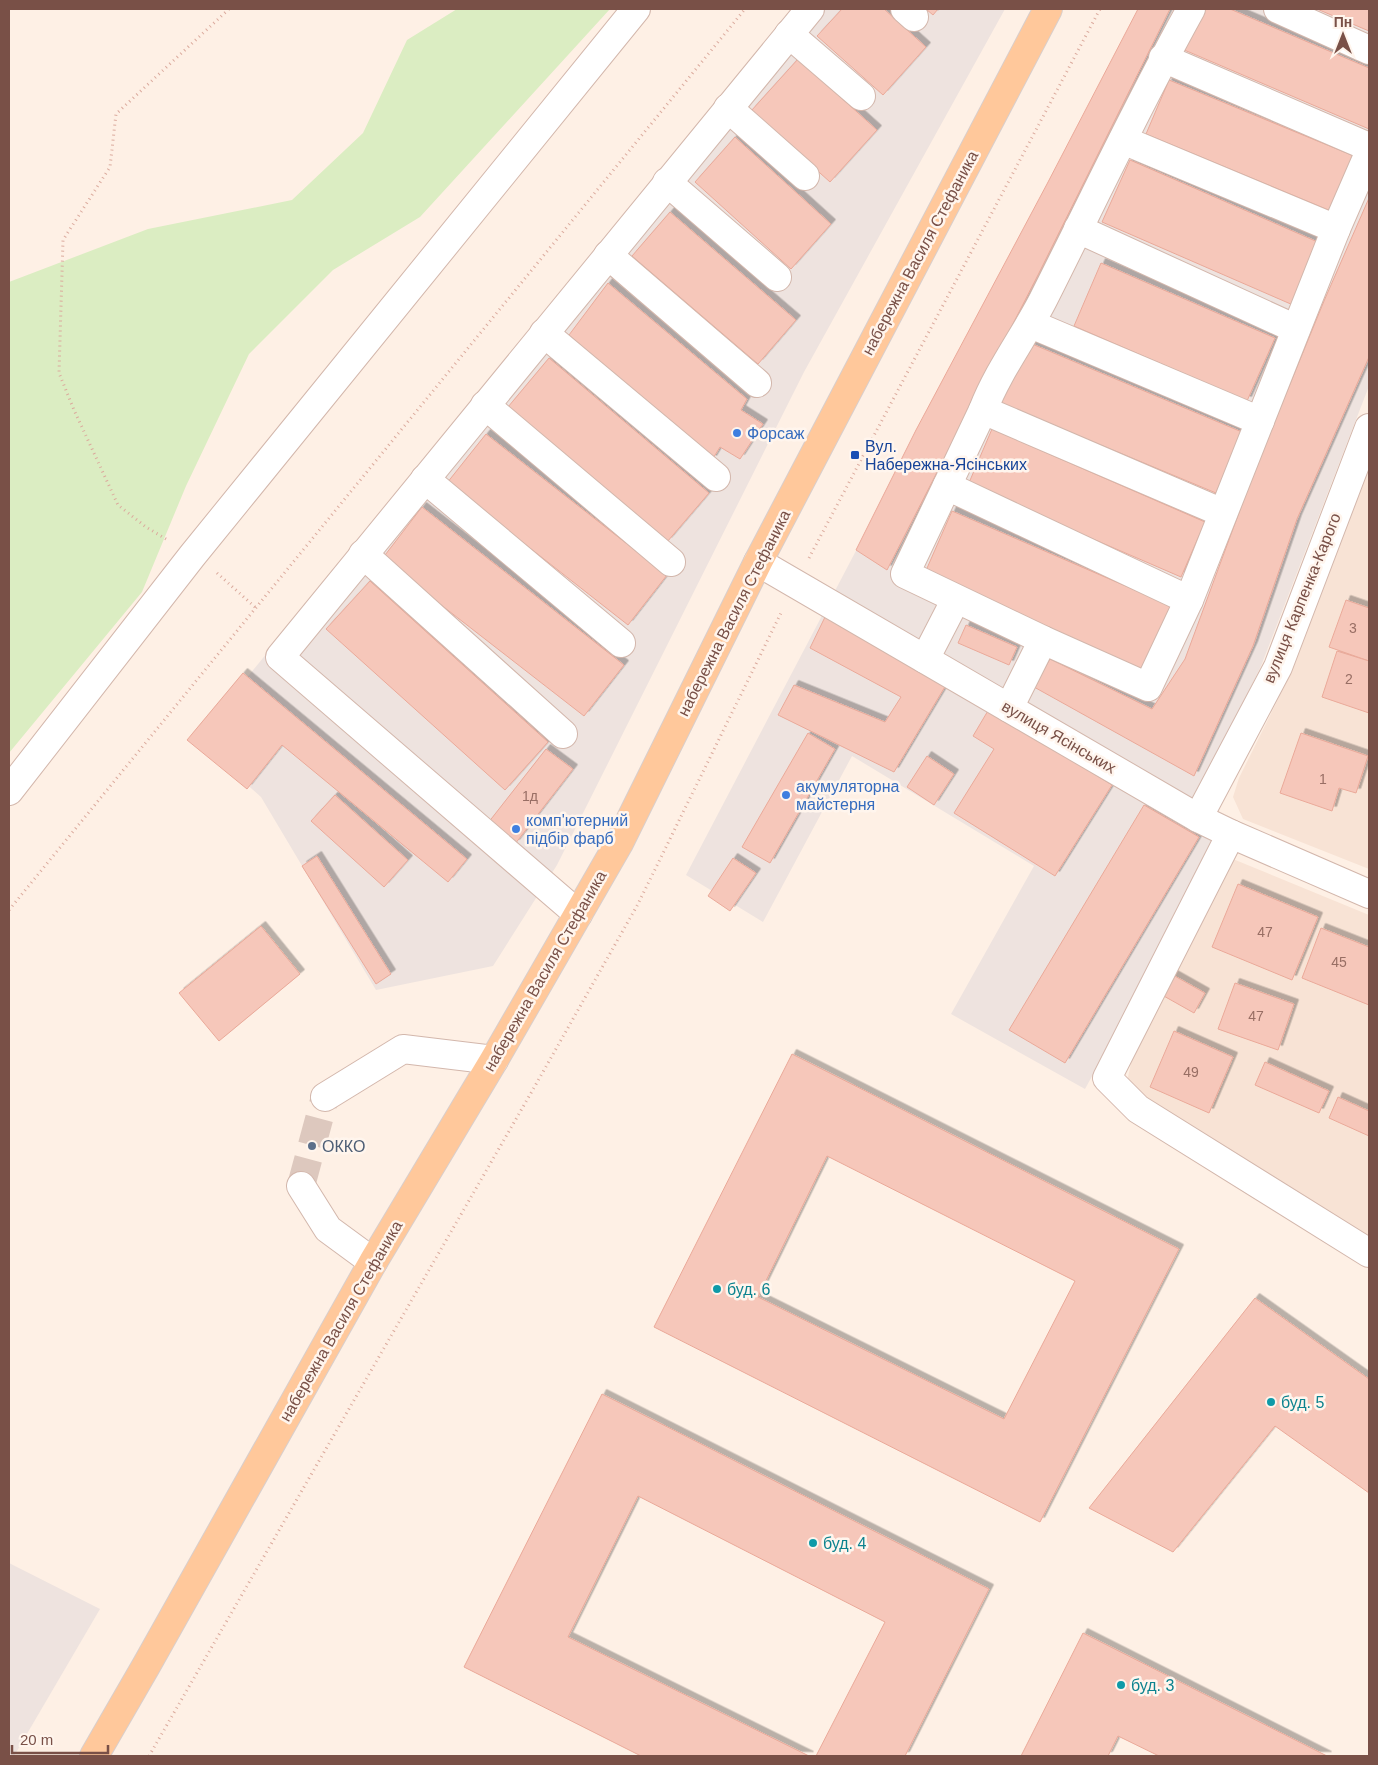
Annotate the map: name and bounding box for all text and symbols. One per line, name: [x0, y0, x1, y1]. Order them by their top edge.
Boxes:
north arrow: [1318, 10, 1368, 60]
text: Пн: [1334, 14, 1352, 30]
street label: набережна Василя Стефаника: [859, 148, 981, 358]
place label: Форсаж: [747, 425, 805, 442]
marker: Форсаж: [731, 427, 743, 439]
place label: Вул. Набережна-Ясінських: [865, 438, 1027, 473]
marker: Вул. Набережна-Ясінських: [849, 449, 861, 461]
street label: набережна Василя Стефаника: [674, 507, 794, 719]
street label: вулиця Карпенка-Карого: [1260, 510, 1344, 685]
house number: 3: [1349, 620, 1357, 636]
house number: 2: [1345, 671, 1353, 687]
street label: вулиця Ясінських: [999, 697, 1119, 777]
house number: 1: [1319, 771, 1327, 787]
place label: акумуляторна майстерня: [796, 778, 900, 813]
house number: 1д: [522, 788, 538, 804]
marker: акумуляторна майстерня: [780, 789, 792, 801]
place label: комп'ютерний підбір фарб: [526, 812, 628, 847]
marker: комп'ютерний підбір фарб: [510, 823, 522, 835]
street label: набережна Василя Стефаника: [480, 868, 610, 1074]
house number: 47: [1257, 924, 1273, 940]
house number: 45: [1331, 954, 1347, 970]
house number: 47: [1248, 1008, 1264, 1024]
house number: 49: [1183, 1064, 1199, 1080]
place label: ОККО: [322, 1138, 365, 1155]
marker: ОККО: [306, 1140, 318, 1152]
street label: набережна Василя Стефаника: [276, 1218, 406, 1424]
place label: буд. 6: [727, 1281, 771, 1298]
marker: буд. 6: [711, 1283, 723, 1295]
place label: буд. 5: [1281, 1394, 1325, 1411]
marker: буд. 5: [1265, 1396, 1277, 1408]
place label: буд. 4: [823, 1535, 867, 1552]
marker: буд. 4: [807, 1537, 819, 1549]
place label: буд. 3: [1131, 1677, 1175, 1694]
marker: буд. 3: [1115, 1679, 1127, 1691]
scale bar: [12, 1722, 109, 1754]
text: 20 m: [20, 1731, 53, 1748]

